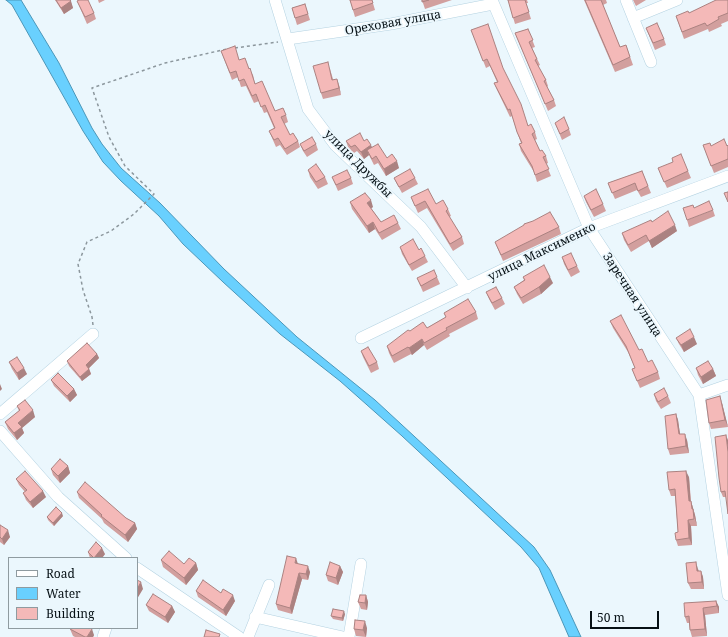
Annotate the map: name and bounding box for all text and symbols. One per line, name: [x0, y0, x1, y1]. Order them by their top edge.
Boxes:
street label: Ореховая улица: [344, 7, 442, 39]
street label: улица Дружбы: [321, 127, 395, 201]
street label: улица Максименко: [486, 220, 598, 284]
street label: Заречная улица: [599, 250, 665, 340]
legend: [8, 557, 138, 629]
text: Road: [46, 565, 75, 582]
text: Water: [46, 585, 81, 602]
scale bar: [592, 603, 661, 629]
text: Building: [46, 605, 94, 622]
text: 50 m: [597, 609, 625, 626]

